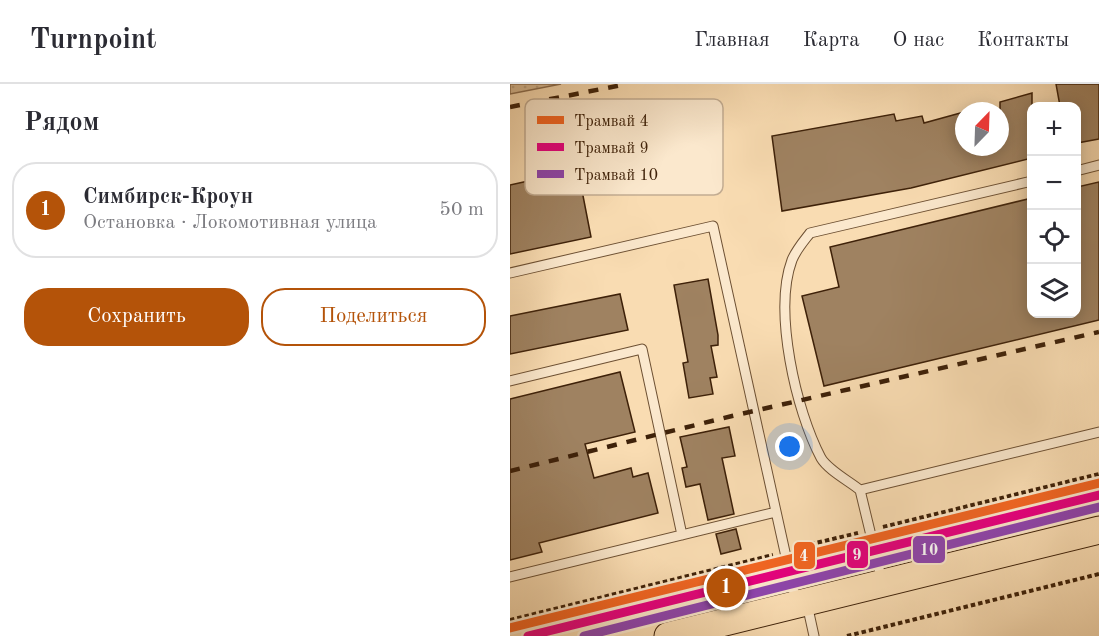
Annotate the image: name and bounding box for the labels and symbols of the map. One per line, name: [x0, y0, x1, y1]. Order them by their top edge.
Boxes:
legend: [525, 99, 723, 195]
north arrow: [955, 102, 1009, 156]
text: Трамвай 4: [574, 114, 649, 130]
text: Трамвай 9: [574, 141, 649, 157]
text: Трамвай 10: [574, 168, 658, 184]
your location: [775, 432, 804, 461]
line badge: 10: [912, 535, 946, 564]
line badge: 9: [846, 540, 869, 569]
line badge: 4: [793, 541, 816, 570]
text: 10: [920, 543, 938, 559]
text: 9: [852, 548, 862, 564]
text: 4: [799, 549, 809, 565]
pin: 1: [706, 566, 746, 610]

